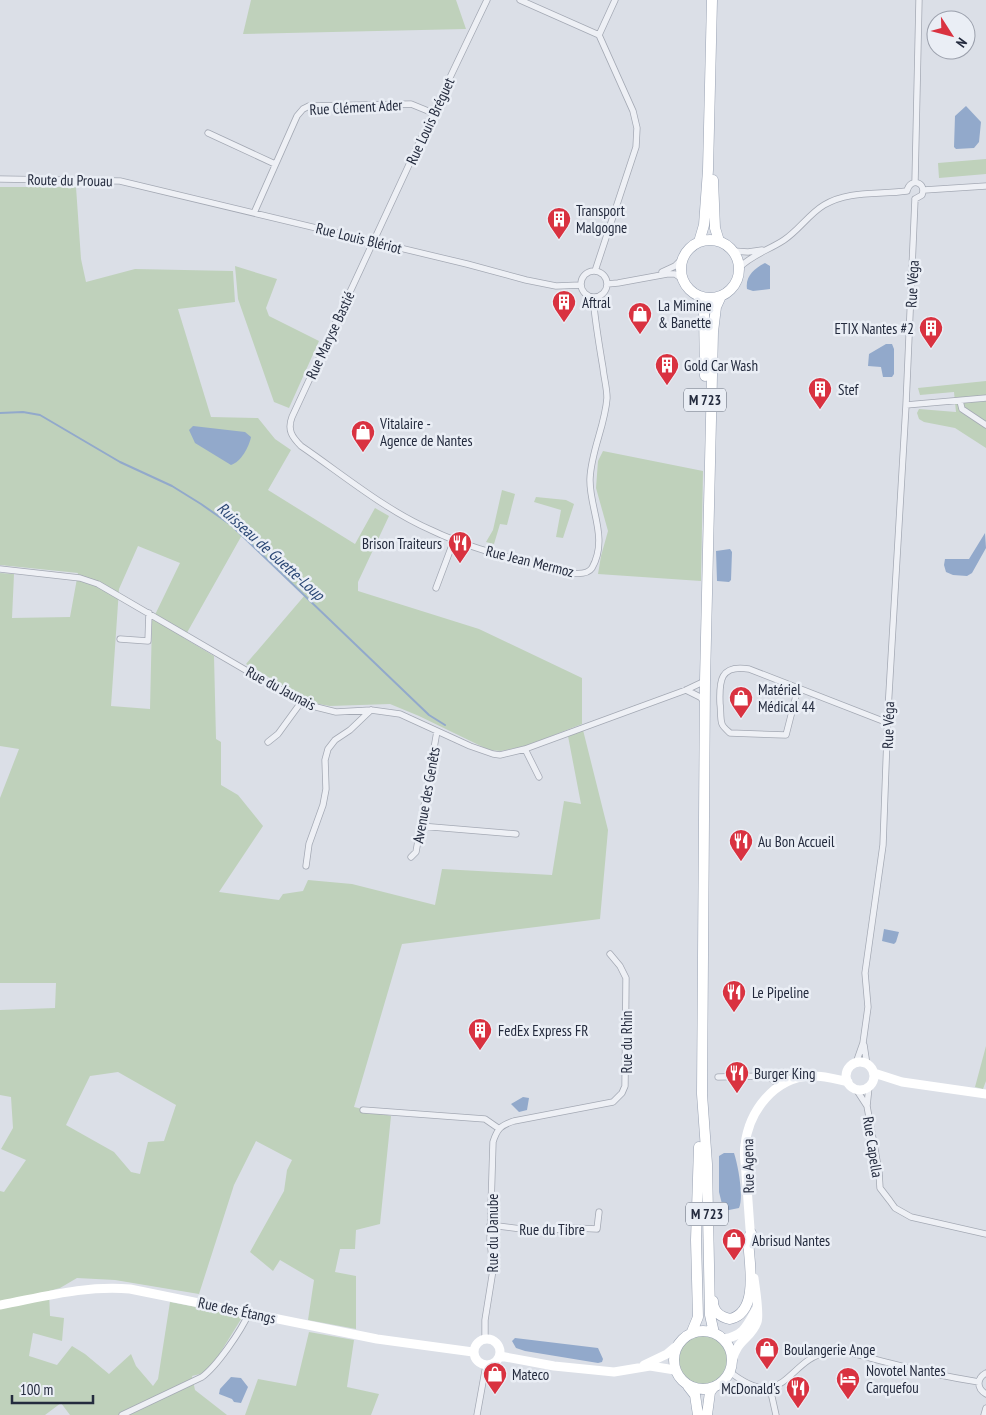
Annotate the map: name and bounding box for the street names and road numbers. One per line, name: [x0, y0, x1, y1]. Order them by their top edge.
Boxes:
street label: Rue Louis Bréguet: [402, 75, 458, 167]
street label: Rue Clément Ader: [309, 95, 404, 119]
street label: Route du Prouau: [27, 170, 113, 190]
street label: Rue Louis Blériot: [314, 218, 404, 258]
street label: Rue Véga: [901, 260, 923, 308]
street label: Rue Maryse Bastié: [301, 288, 359, 382]
road number: M 723: [684, 388, 726, 412]
street label: Rue Jean Mermoz: [484, 541, 576, 581]
street label: Rue du Jaunais: [243, 662, 319, 714]
street label: Rue Véga: [878, 701, 898, 749]
street label: Avenue des Genêts: [408, 745, 444, 845]
street label: Rue du Rhin: [617, 1011, 636, 1073]
street label: Rue Capella: [859, 1115, 887, 1179]
street label: Rue Agena: [738, 1138, 758, 1194]
street label: Rue du Danube: [483, 1194, 502, 1272]
road number: M 723: [686, 1202, 728, 1226]
street label: Rue du Tibre: [519, 1220, 585, 1239]
street label: Rue des Étangs: [197, 1293, 277, 1327]

